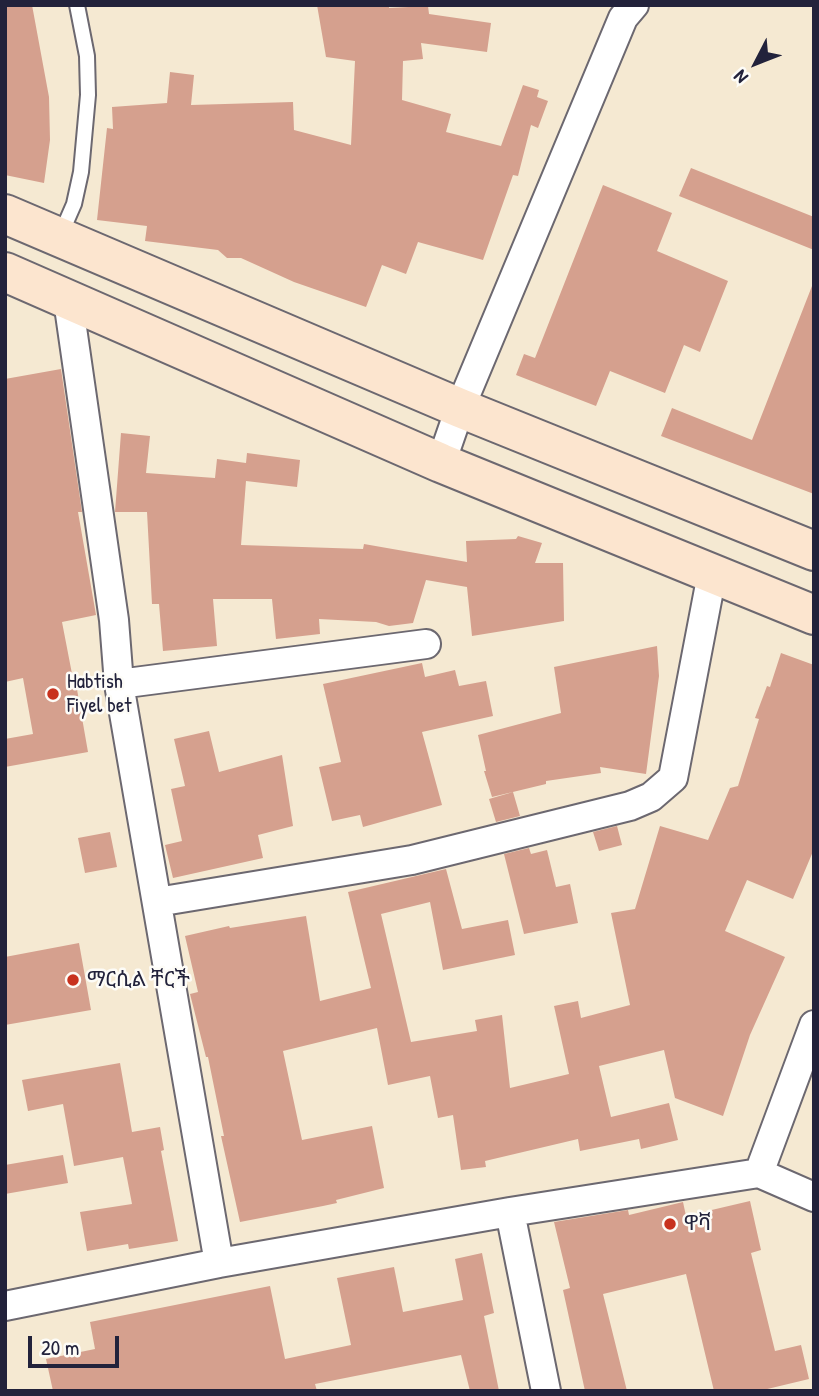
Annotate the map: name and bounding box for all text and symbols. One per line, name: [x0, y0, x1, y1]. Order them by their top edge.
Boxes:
north arrow: [721, 28, 791, 98]
text: N: [727, 65, 753, 90]
place label: Habtish Fiyel bet: [67, 669, 131, 719]
marker: Habtish Fiyel bet: [45, 686, 61, 702]
place label: ማርሲል ቸርች: [87, 967, 190, 993]
marker: ማርሲል ቸርች: [65, 972, 81, 988]
place label: ዋቫ: [684, 1211, 711, 1237]
marker: ዋቫ: [662, 1216, 678, 1232]
scale bar: [32, 1322, 122, 1366]
text: 20 m: [41, 1333, 79, 1362]

